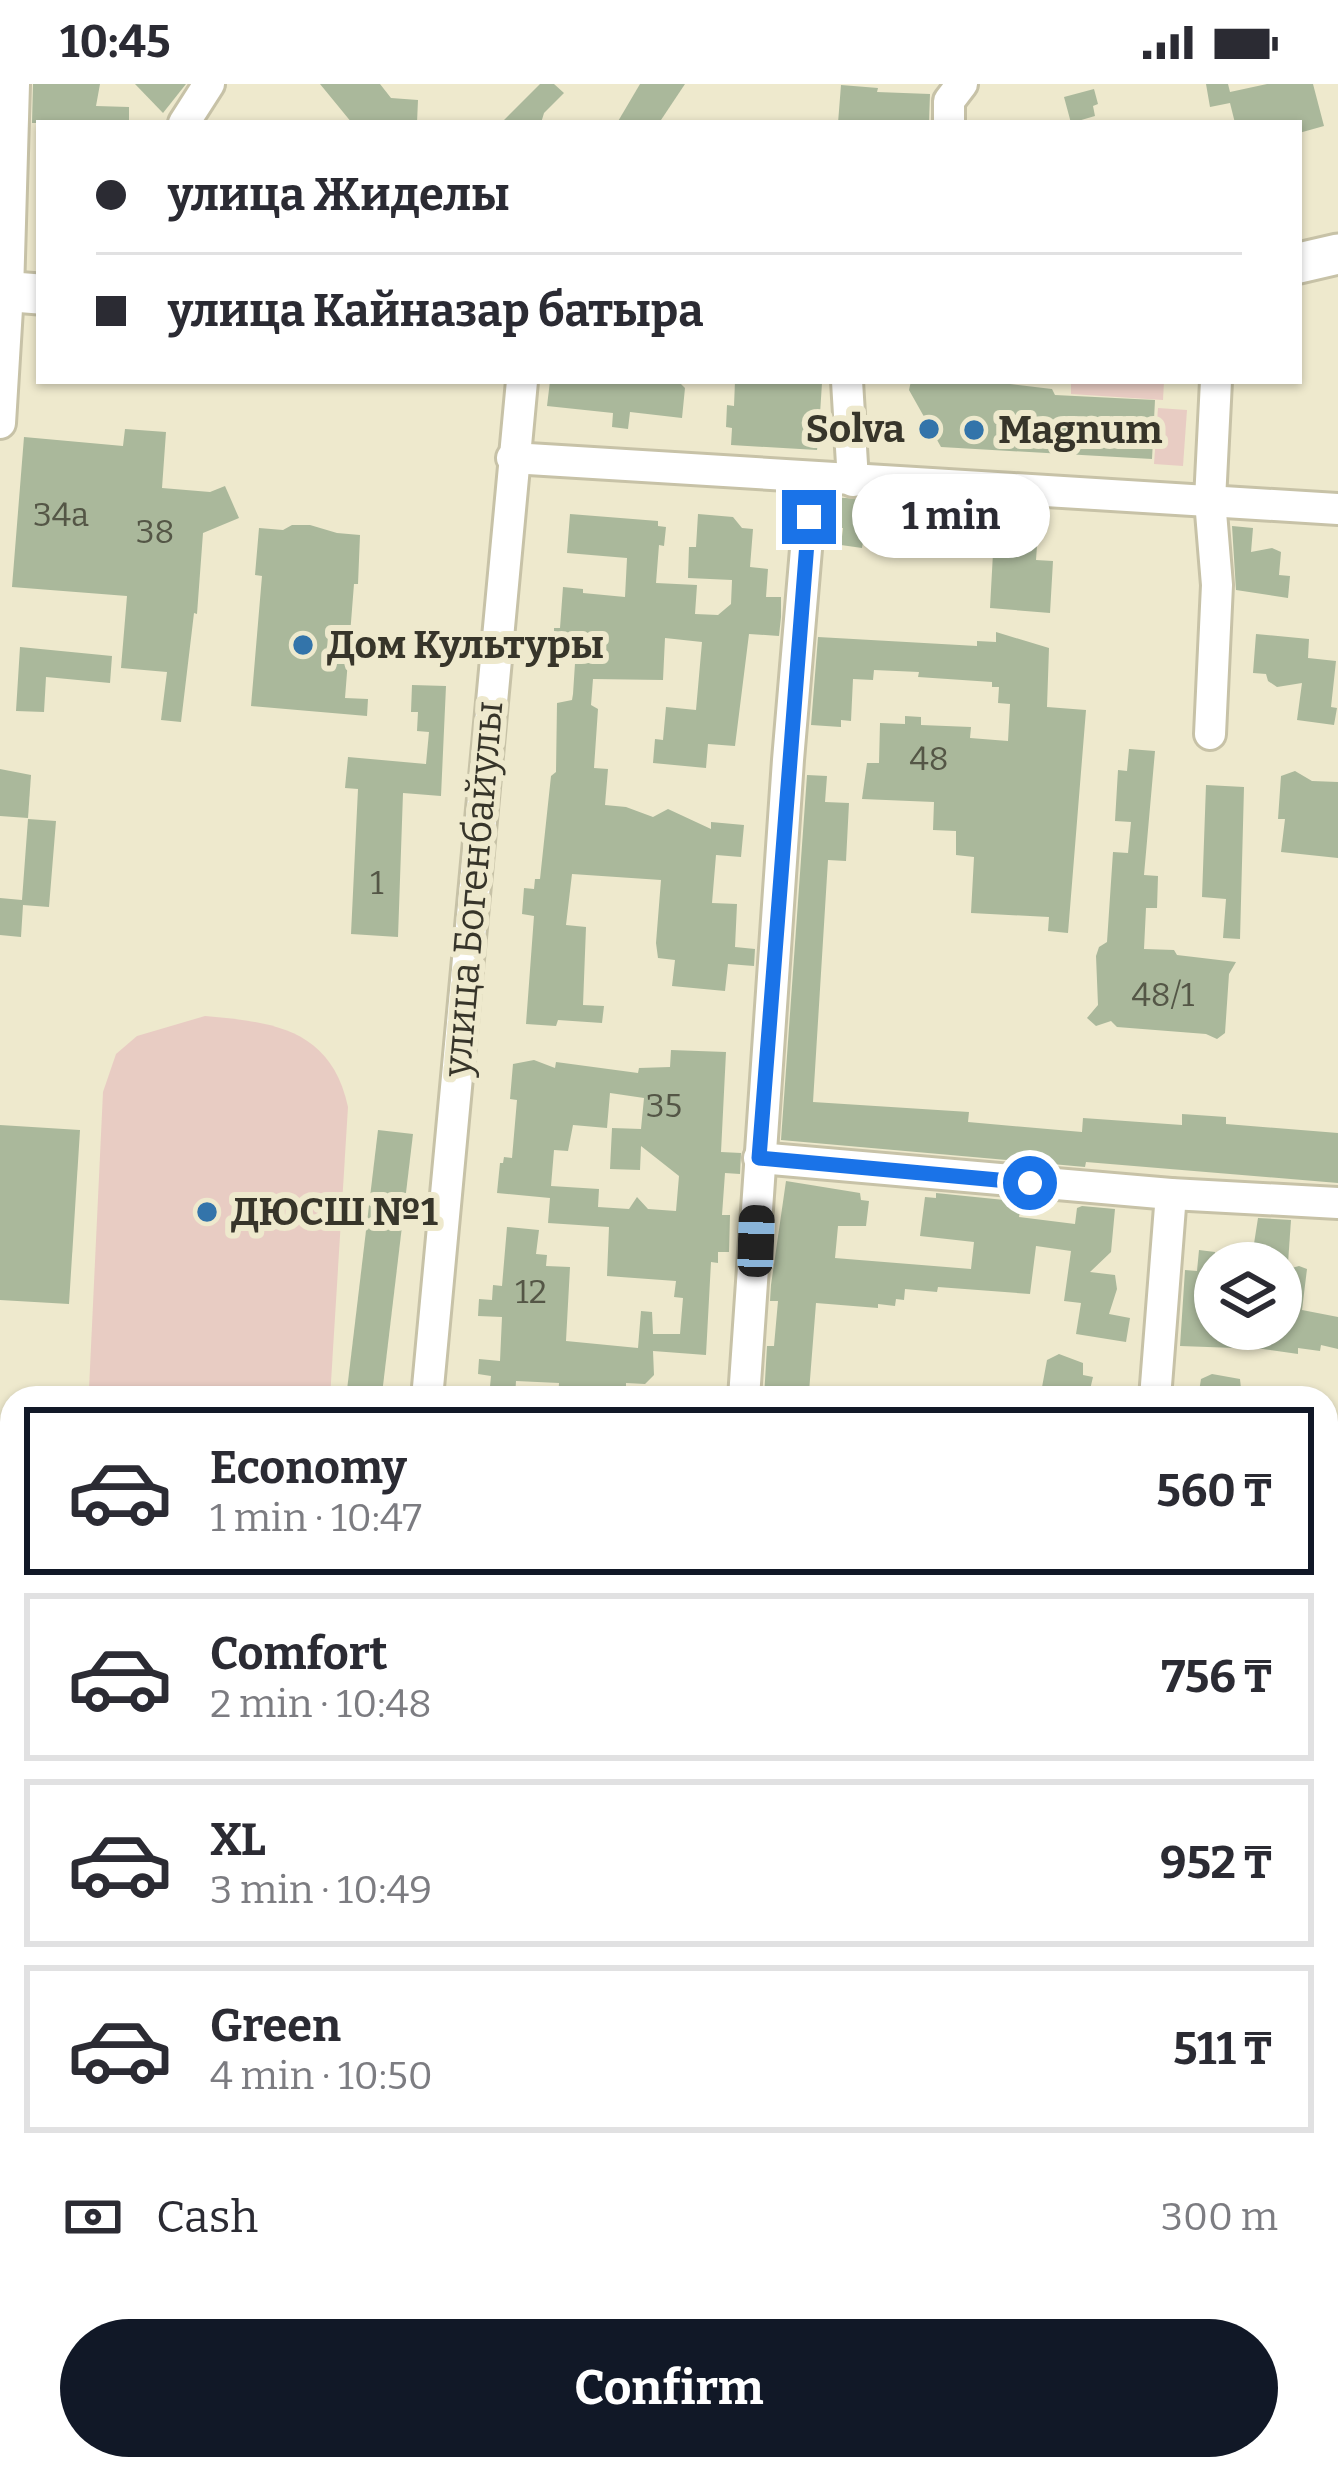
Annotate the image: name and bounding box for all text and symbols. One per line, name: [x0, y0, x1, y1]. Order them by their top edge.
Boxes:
text: 10:45: [60, 15, 171, 69]
text: улица Жиделы: [168, 168, 510, 222]
text: улица Кайназар батыра: [168, 284, 703, 338]
place label: Solva: [806, 406, 905, 452]
place label: Magnum: [998, 407, 1163, 453]
marker: Solva: [916, 416, 942, 442]
marker: Magnum: [961, 417, 987, 443]
callout: 1 min: [851, 475, 1049, 559]
route end: [782, 490, 836, 544]
text: 1 min: [902, 493, 1000, 539]
house number: 34а: [33, 495, 89, 535]
house number: 38: [136, 512, 174, 552]
place label: Дом Культуры: [327, 622, 604, 668]
marker: Дом Культуры: [290, 632, 316, 658]
street label: улица Богенбайулы: [434, 699, 512, 1080]
house number: 48: [909, 739, 949, 779]
house number: 1: [370, 863, 384, 903]
house number: 48/1: [1132, 975, 1194, 1015]
house number: 35: [646, 1086, 682, 1126]
route start: [1003, 1156, 1057, 1210]
place label: ДЮСШ №1: [231, 1189, 438, 1235]
marker: ДЮСШ №1: [194, 1199, 220, 1225]
car: [737, 1204, 775, 1278]
map controls: [1194, 1242, 1302, 1350]
button: layers: [1194, 1242, 1302, 1350]
house number: 12: [515, 1272, 547, 1312]
icon: car: [66, 1437, 174, 1545]
text: Economy: [210, 1441, 407, 1495]
text: 560 ₸: [1156, 1464, 1272, 1518]
text: 1 min · 10:47: [210, 1495, 422, 1541]
icon: car: [66, 1623, 174, 1731]
text: Comfort: [210, 1627, 388, 1681]
text: 756 ₸: [1161, 1650, 1272, 1704]
text: 2 min · 10:48: [210, 1681, 432, 1727]
icon: car: [66, 1809, 174, 1917]
text: XL: [210, 1813, 266, 1867]
text: 952 ₸: [1160, 1836, 1272, 1890]
text: 3 min · 10:49: [210, 1867, 432, 1913]
icon: car: [66, 1995, 174, 2103]
text: Green: [210, 1999, 341, 2053]
text: 511 ₸: [1173, 2022, 1272, 2076]
text: 4 min · 10:50: [210, 2053, 433, 2099]
icon: cash: [60, 2184, 126, 2250]
text: Cash: [156, 2190, 258, 2244]
text: 300 m: [1161, 2194, 1278, 2240]
button: Confirm: [60, 2319, 1278, 2457]

